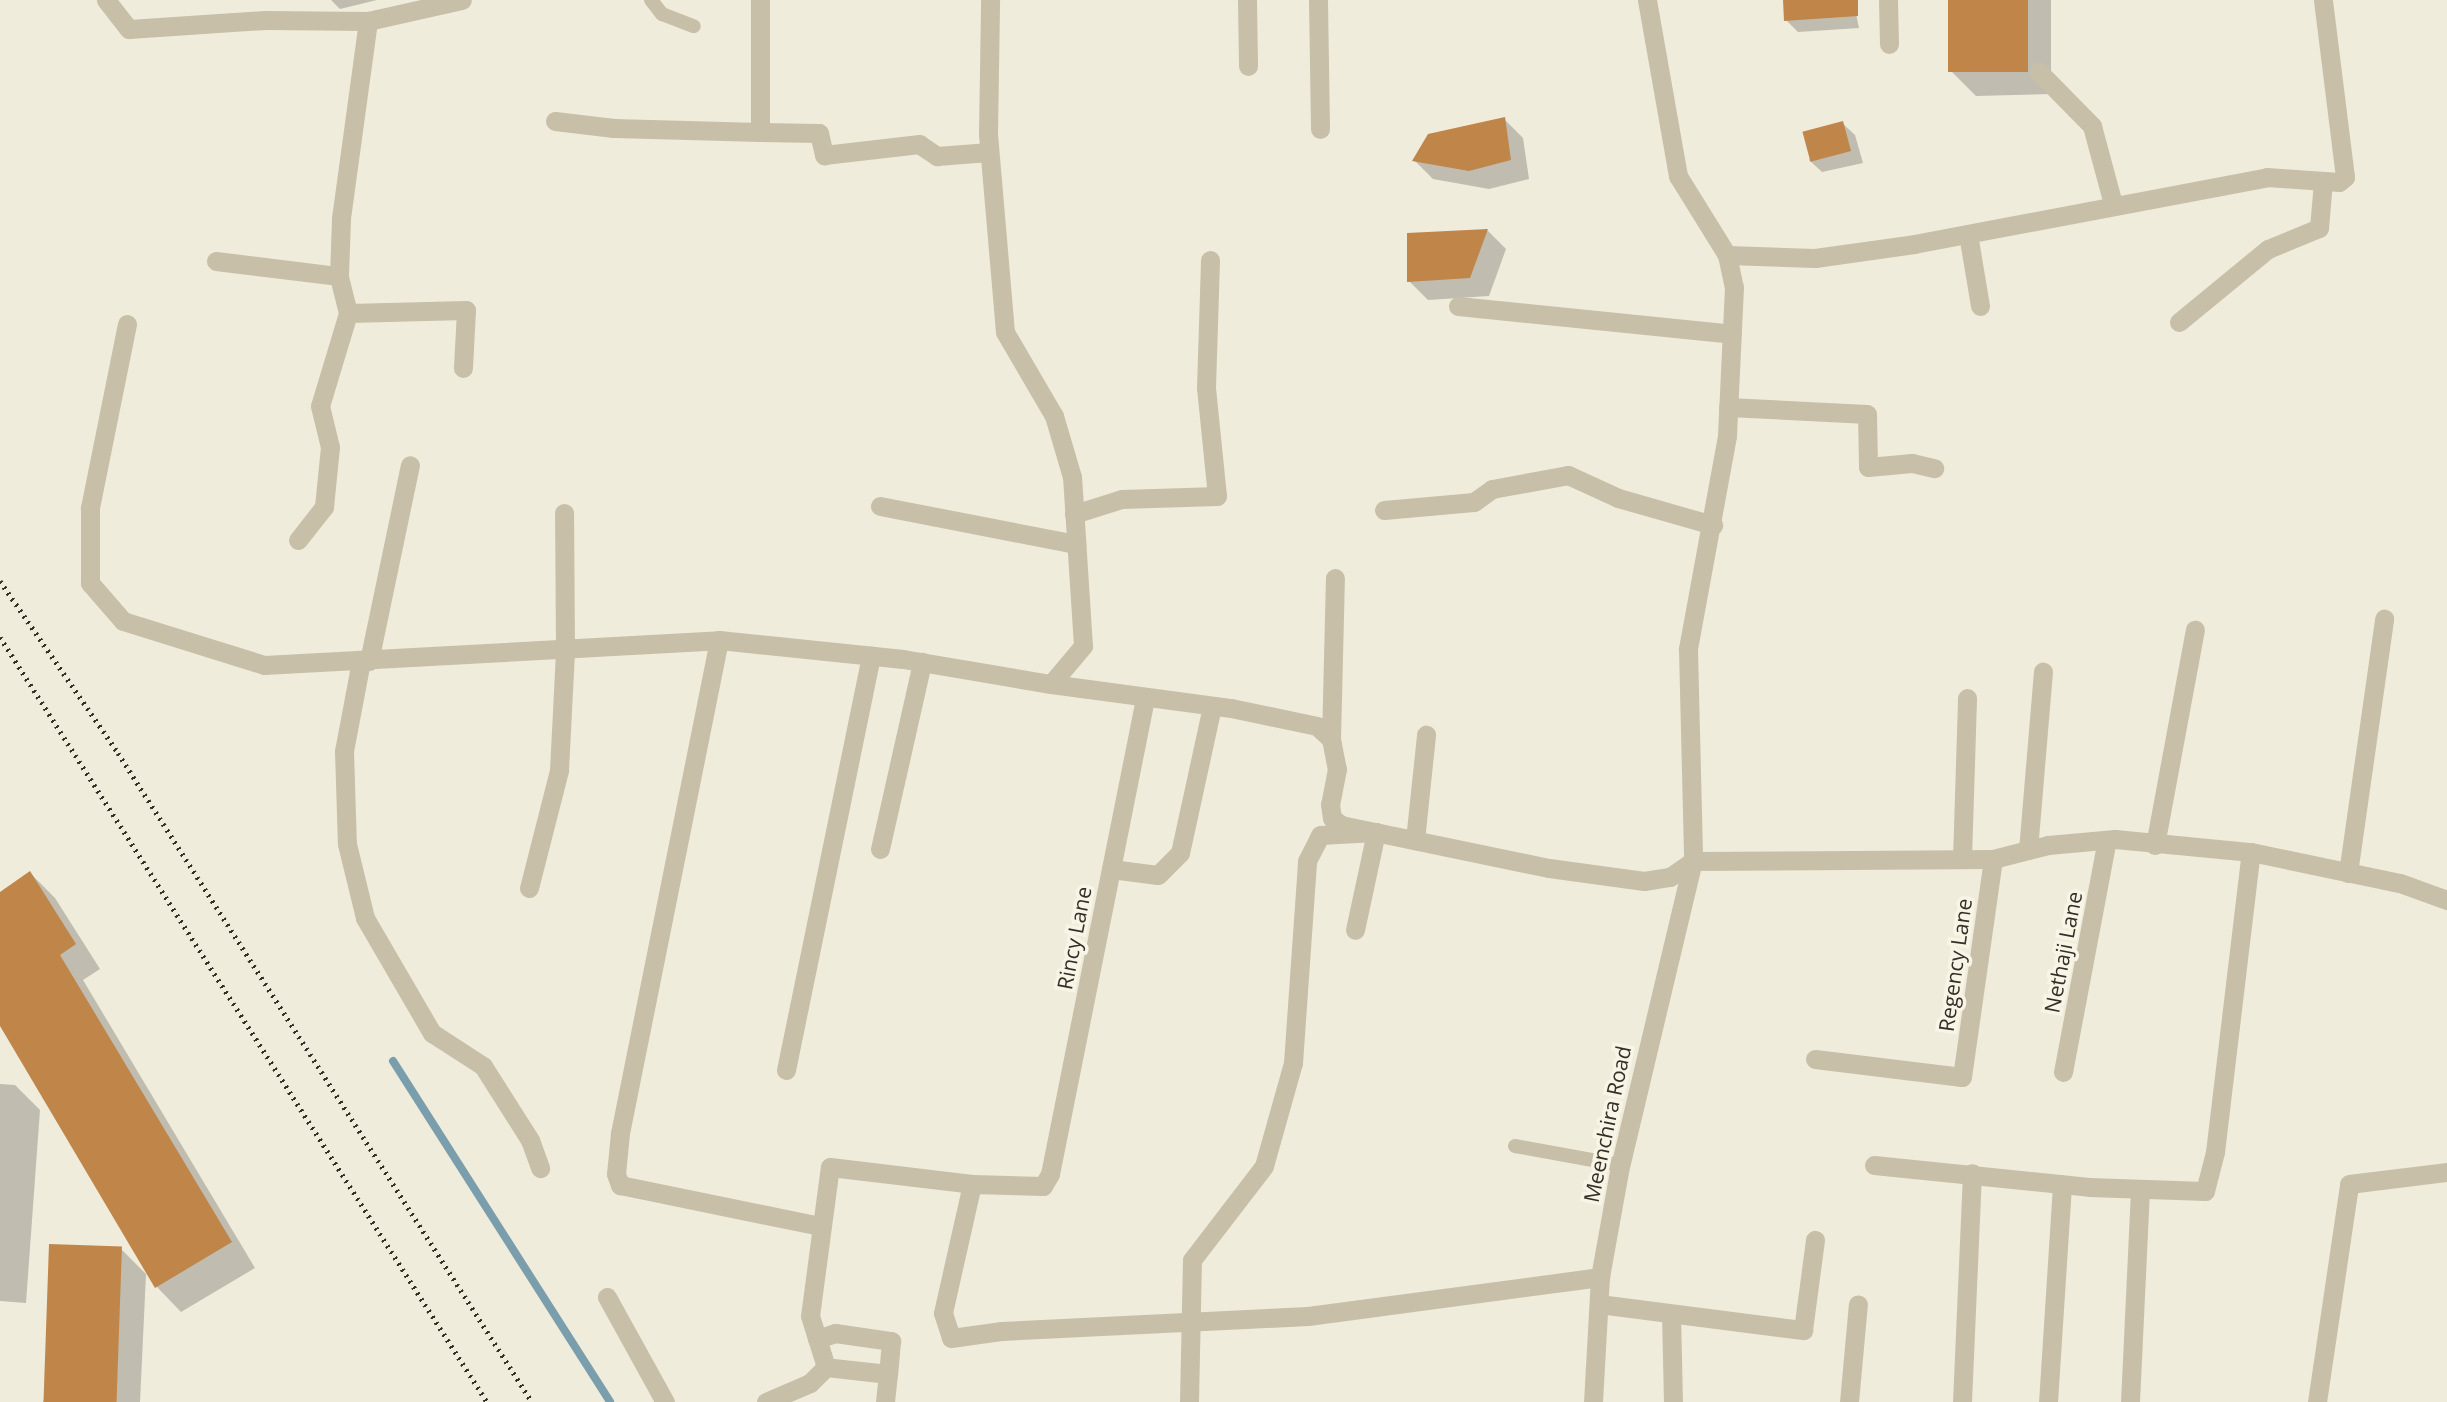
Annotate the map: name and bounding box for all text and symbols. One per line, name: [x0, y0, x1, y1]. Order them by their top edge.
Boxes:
street label: Rincy Lane: [1052, 884, 1096, 992]
street label: Nethaji Lane: [2039, 889, 2087, 1015]
street label: Regency Lane: [1933, 897, 1977, 1033]
street label: Meenchira Road: [1578, 1043, 1636, 1205]

